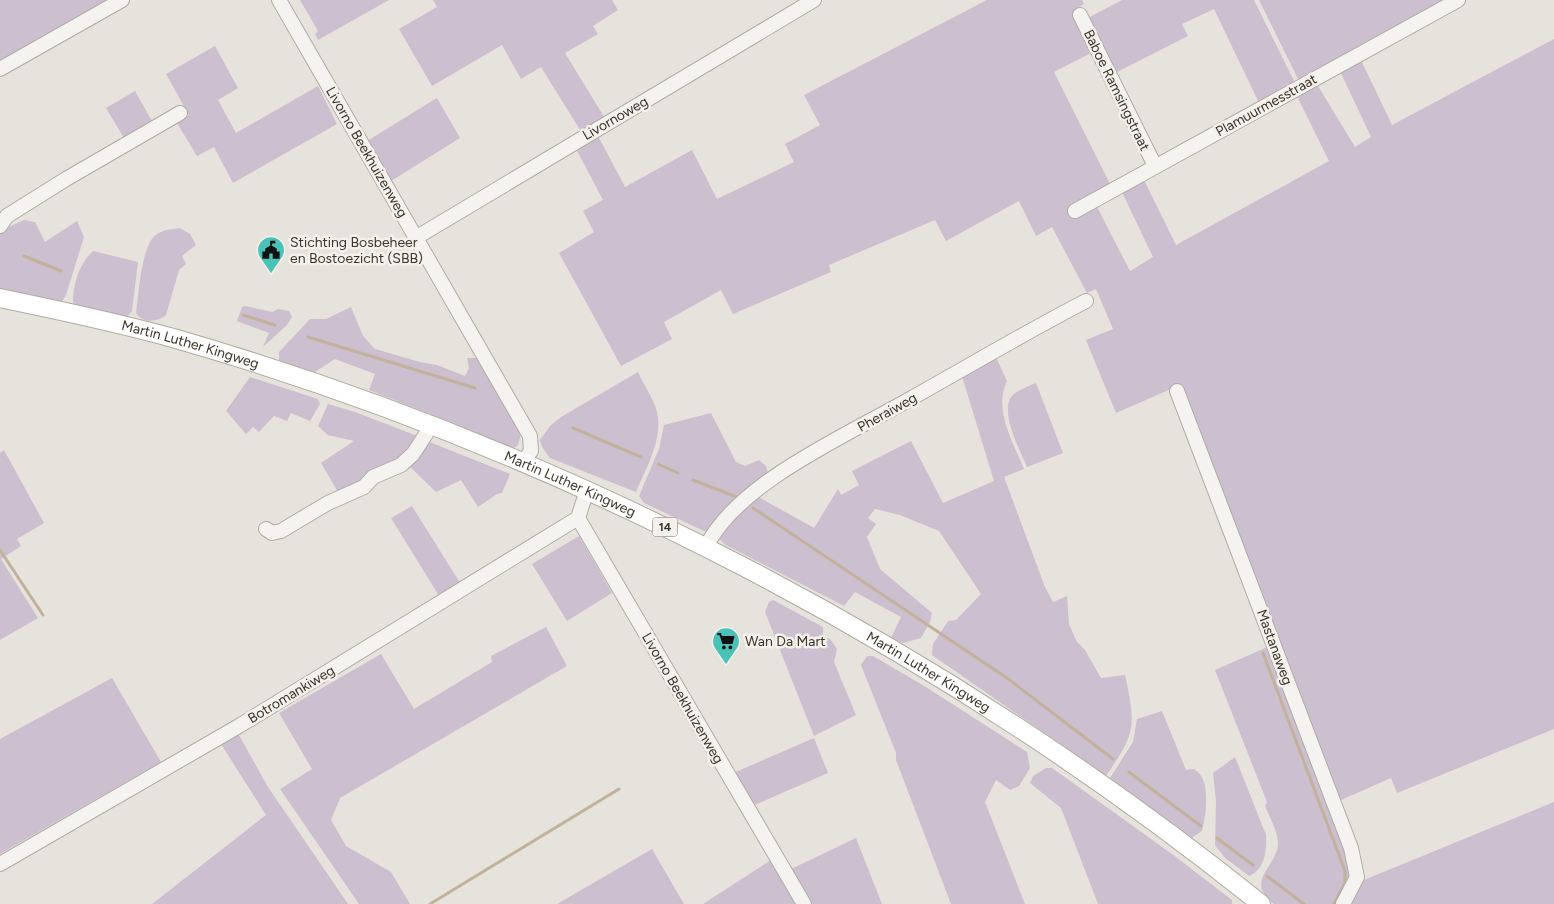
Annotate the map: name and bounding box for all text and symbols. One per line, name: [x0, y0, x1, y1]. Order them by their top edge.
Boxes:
street label: Baboe Ramsingstraat: [1080, 27, 1153, 154]
street label: Plamuurmesstraat: [1213, 71, 1320, 140]
street label: Livorno Beekhuizenweg: [322, 84, 411, 221]
street label: Livornoweg: [579, 93, 651, 144]
place label: Stichting Bosbeheer en Bostoezicht (SBB): [290, 234, 423, 267]
public building icon: Stichting Bosbeheer en Bostoezicht (SBB): [256, 235, 286, 274]
street label: Martin Luther Kingweg: [120, 317, 261, 373]
street label: Pheraiweg: [855, 389, 920, 436]
street label: Martin Luther Kingweg: [502, 448, 638, 521]
road number: 14: [652, 518, 678, 536]
street label: Mastanaweg: [1253, 607, 1296, 687]
supermarket icon: Wan Da Mart: [711, 626, 741, 665]
street label: Martin Luther Kingweg: [863, 628, 993, 716]
street label: Livorno Beekhuizenweg: [638, 630, 727, 767]
place label: Wan Da Mart: [745, 633, 826, 650]
street label: Botromankiweg: [245, 662, 338, 727]

